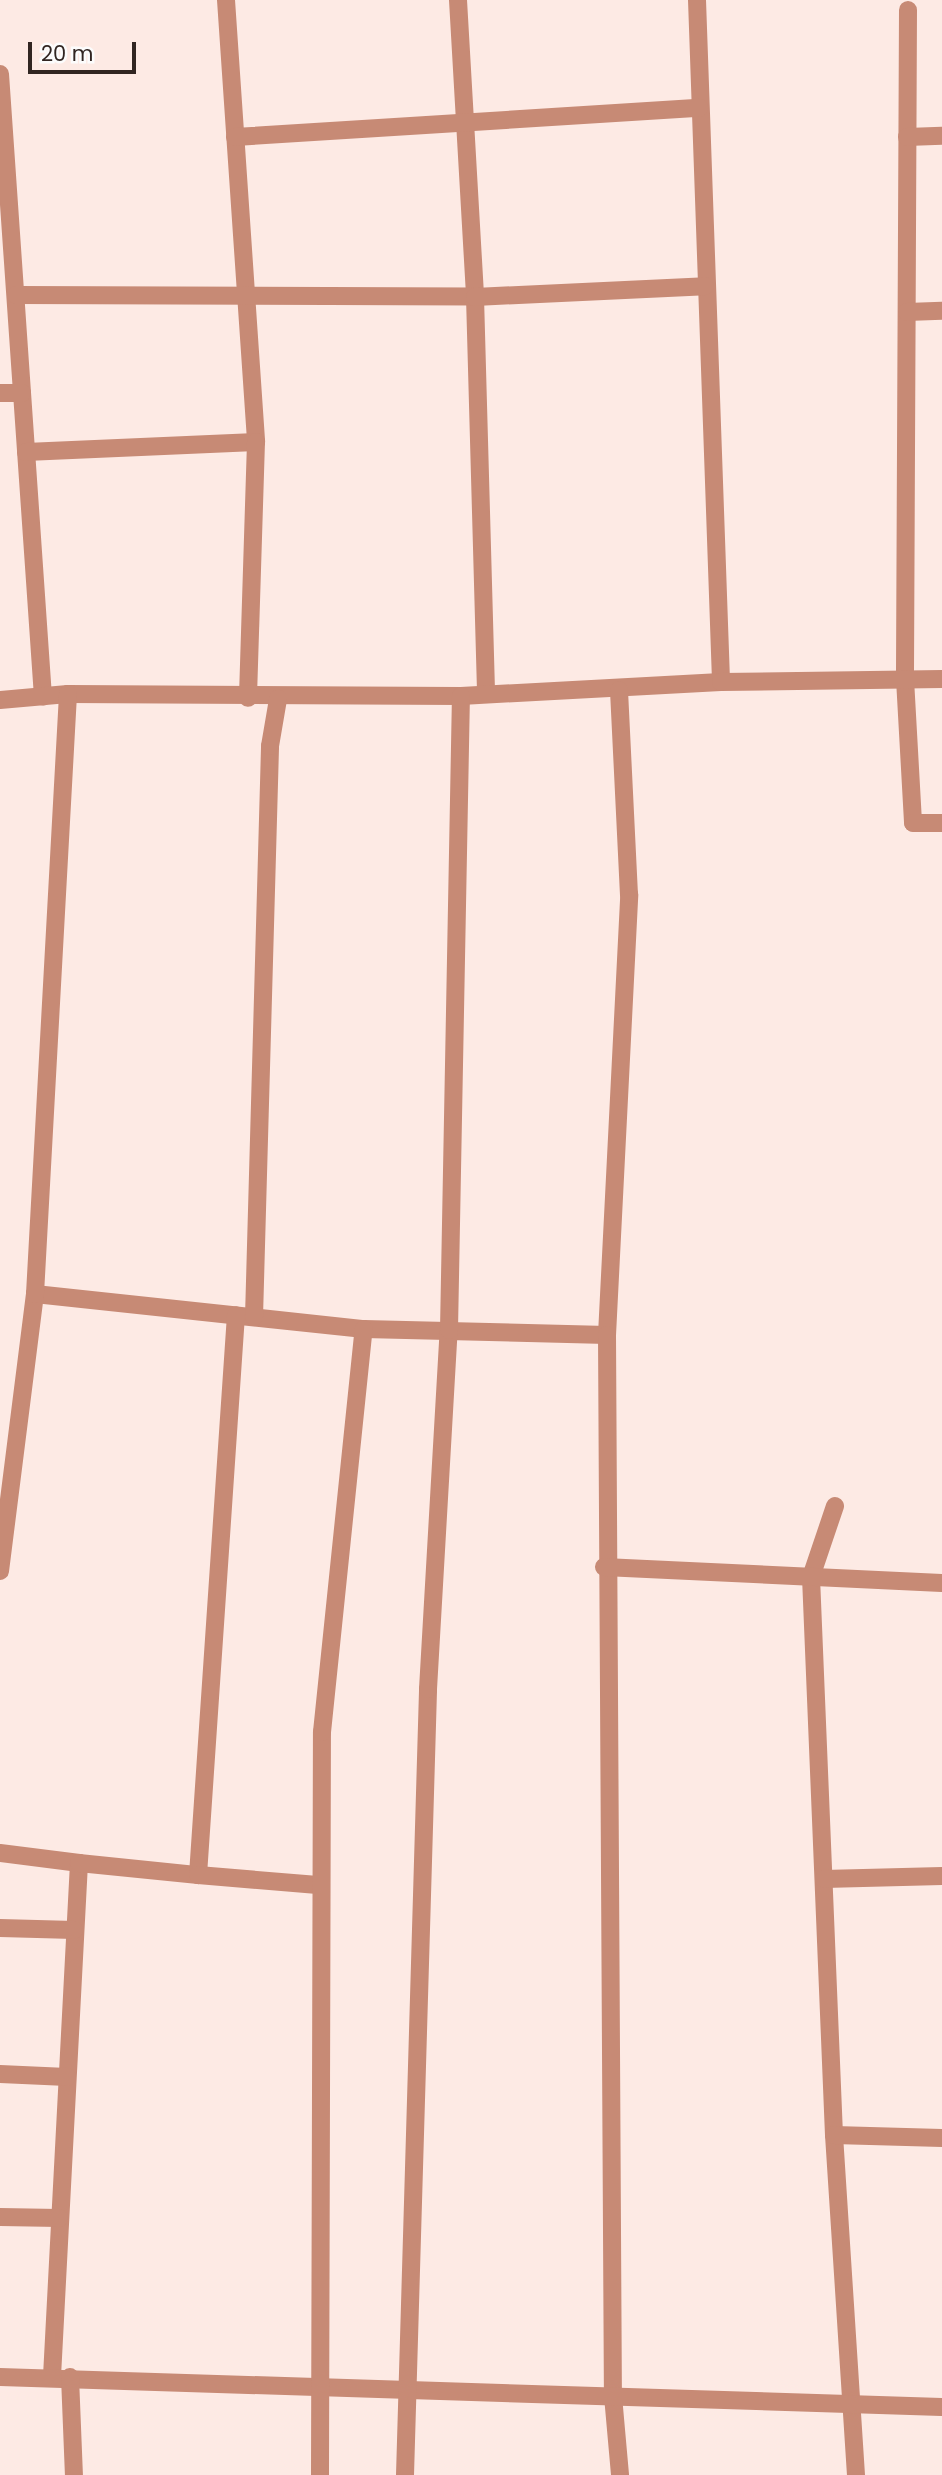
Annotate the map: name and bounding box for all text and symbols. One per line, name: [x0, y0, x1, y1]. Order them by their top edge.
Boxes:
scale bar: [32, 28, 140, 72]
text: 20 m: [41, 39, 94, 68]

